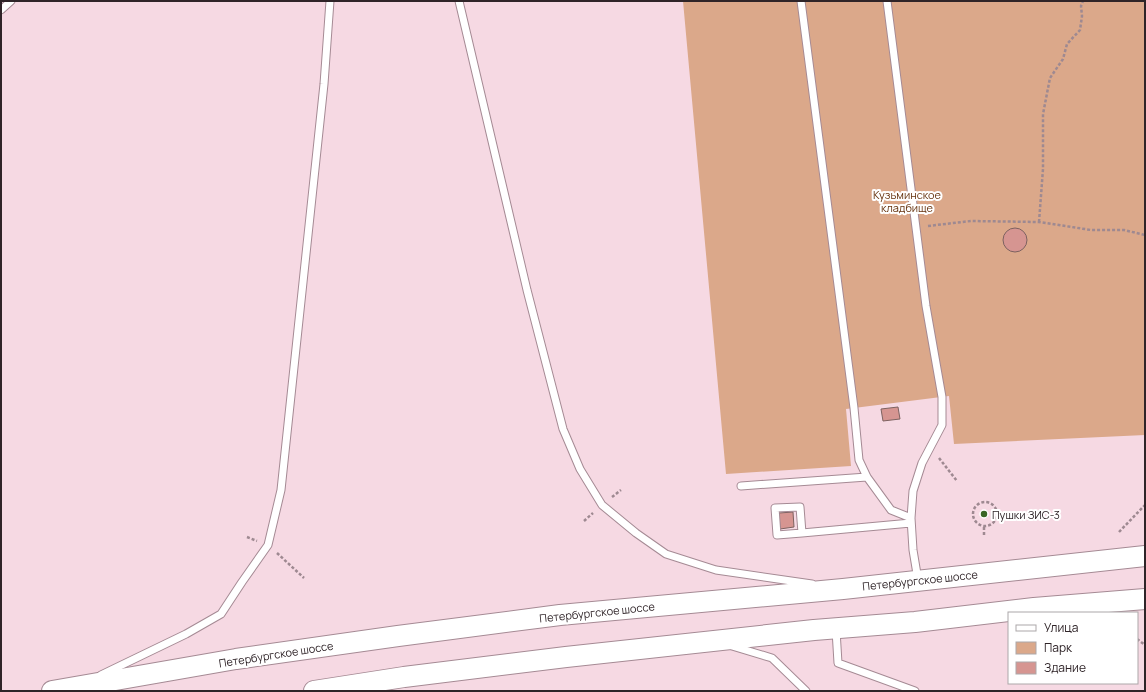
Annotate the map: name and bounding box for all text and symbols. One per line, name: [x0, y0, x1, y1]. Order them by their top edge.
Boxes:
park label: Кузьминское кладбище: [873, 187, 942, 215]
place label: Пушки ЗИС-3: [992, 507, 1060, 522]
marker: Пушки ЗИС-3: [979, 509, 989, 519]
street label: Петербургское шоссе: [862, 566, 979, 594]
street label: Петербургское шоссе: [539, 598, 656, 626]
legend: [1008, 612, 1138, 684]
text: Улица: [1044, 619, 1078, 636]
street label: Петербургское шоссе: [218, 637, 335, 670]
text: Парк: [1044, 639, 1073, 656]
text: Здание: [1044, 659, 1086, 676]

